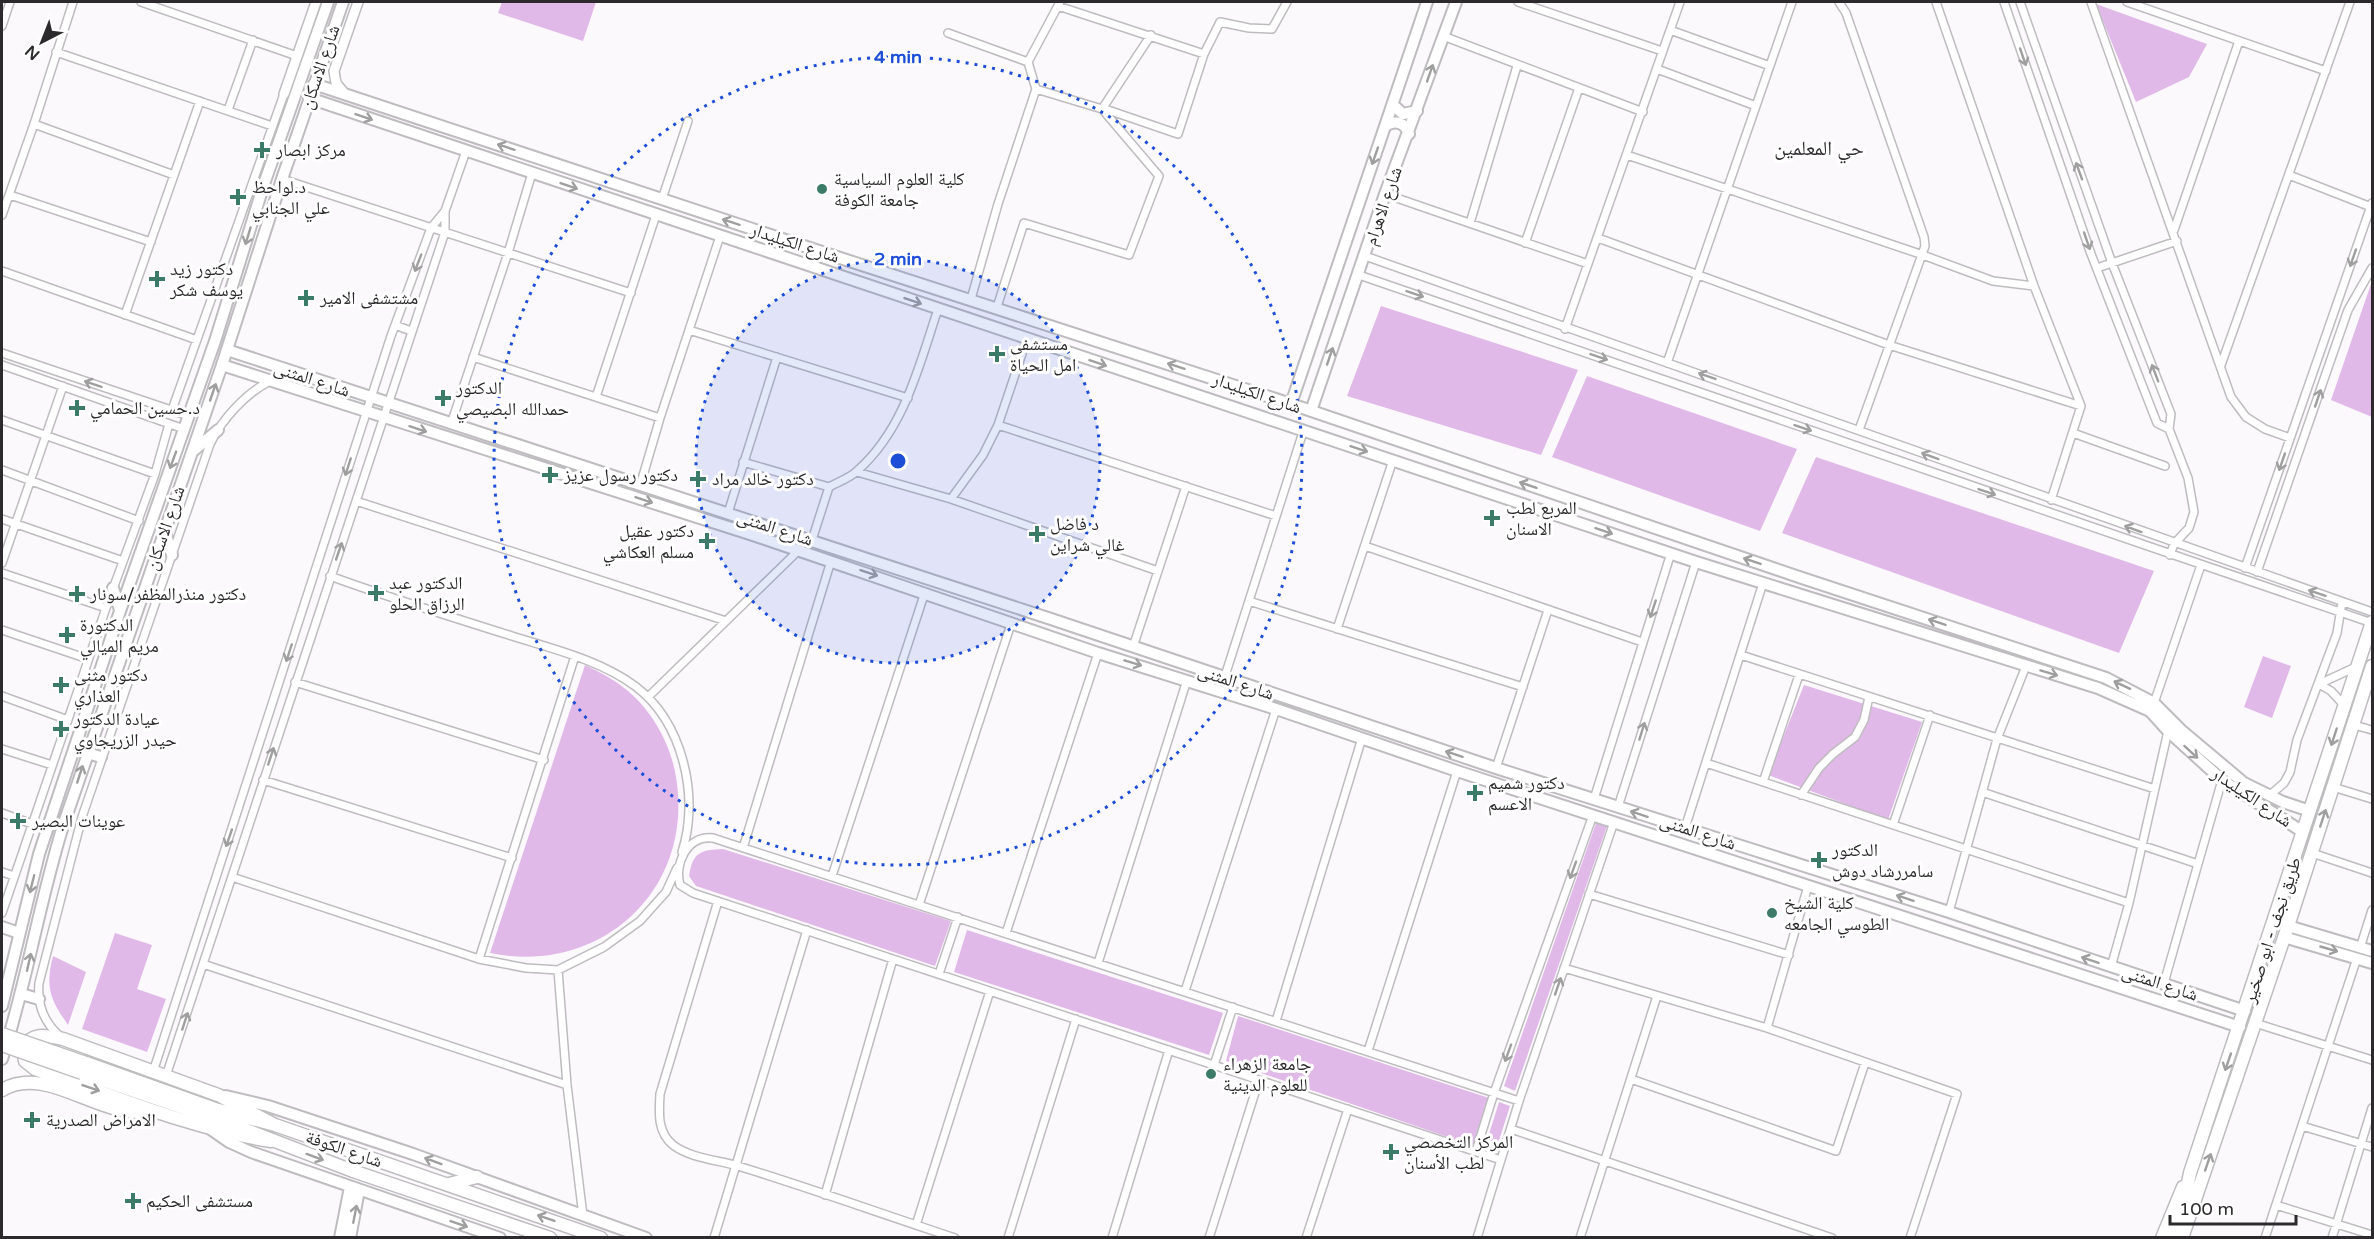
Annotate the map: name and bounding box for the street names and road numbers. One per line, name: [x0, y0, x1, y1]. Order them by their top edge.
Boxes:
street label: شارع الاسكان: [295, 22, 345, 112]
street label: شارع الاهرام: [1359, 164, 1408, 249]
street label: شارع الكيليدار: [747, 218, 842, 268]
street label: شارع المثنى: [271, 356, 353, 402]
street label: شارع الكيليدار: [1209, 367, 1304, 418]
street label: شارع الاسكان: [140, 483, 190, 573]
street label: شارع المثنى: [734, 505, 816, 551]
street label: شارع المثنى: [1195, 659, 1277, 705]
street label: شارع الكيليدار: [2207, 761, 2296, 832]
street label: شارع المثنى: [1657, 809, 1739, 855]
street label: طريق نجف - ابو صخير: [2238, 854, 2306, 1007]
street label: شارع المثنى: [2119, 960, 2201, 1006]
street label: شارع الكوفة: [303, 1126, 385, 1172]

